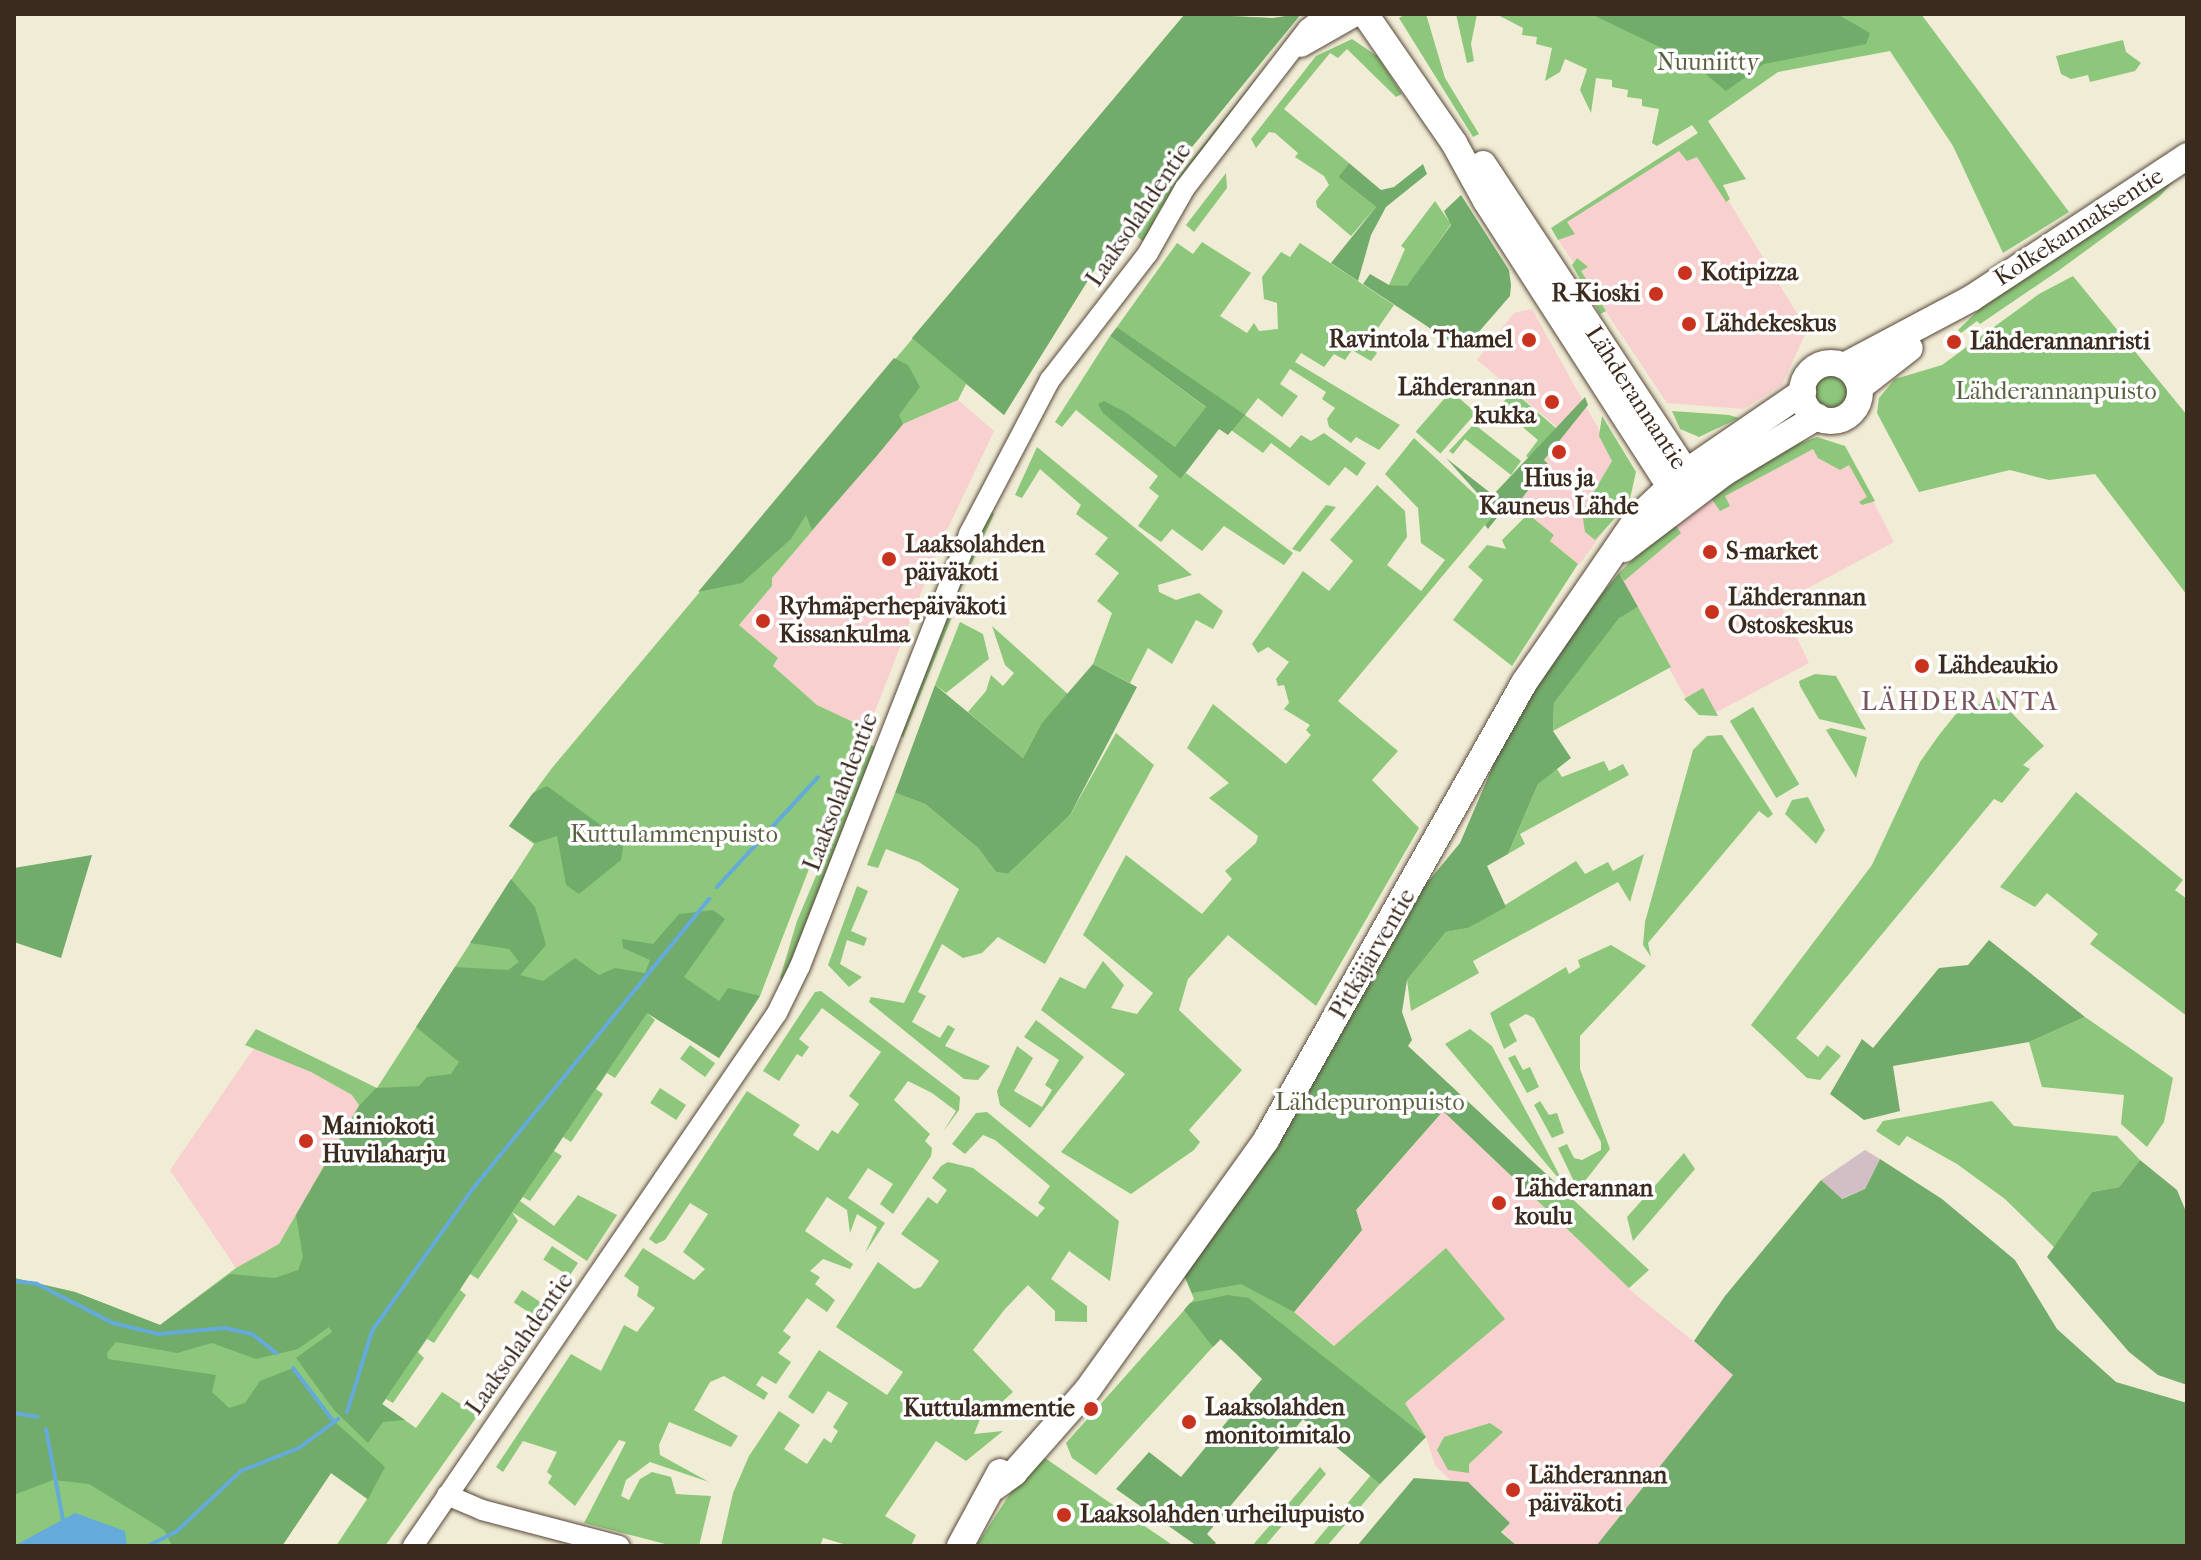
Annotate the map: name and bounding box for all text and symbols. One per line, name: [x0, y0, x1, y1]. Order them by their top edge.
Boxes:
park label: Nuuniitty: [1657, 49, 1759, 77]
street label: Laaksolahdentie: [1080, 138, 1198, 292]
street label: Kolkekannaksentie: [1989, 162, 2169, 292]
place label: Kotipizza: [1701, 259, 1798, 287]
marker: Kotipizza: [1676, 264, 1694, 282]
place label: R-Kioski: [1552, 280, 1640, 308]
marker: R-Kioski: [1647, 285, 1665, 303]
place label: Lähdekeskus: [1705, 310, 1836, 338]
marker: Lähdekeskus: [1680, 315, 1698, 333]
street label: Lähderannantie: [1579, 321, 1693, 475]
place label: Ravintola Thamel: [1329, 326, 1513, 354]
place label: Lähderannanristi: [1970, 328, 2150, 356]
marker: Ravintola Thamel: [1520, 331, 1538, 349]
marker: Lähderannanristi: [1945, 333, 1963, 351]
place label: Lähderannan kukka: [1398, 374, 1536, 430]
park label: Lähderannanpuisto: [1955, 378, 2157, 406]
marker: Lähderannan kukka: [1543, 393, 1561, 411]
marker: Hius ja Kauneus Lähde: [1550, 443, 1568, 461]
place label: Hius ja Kauneus Lähde: [1479, 465, 1639, 521]
place label: Laaksolahden päiväkoti: [905, 531, 1045, 587]
place label: S-market: [1726, 538, 1818, 566]
marker: S-market: [1701, 543, 1719, 561]
marker: Laaksolahden päiväkoti: [880, 550, 898, 568]
place label: Lähderannan Ostoskeskus: [1728, 584, 1866, 640]
place label: Ryhmäperhepäiväkoti Kissankulma: [779, 593, 1006, 649]
marker: Lähderannan Ostoskeskus: [1703, 603, 1721, 621]
marker: Ryhmäperhepäiväkoti Kissankulma: [754, 612, 772, 630]
place label: Lähdeaukio: [1938, 652, 2058, 680]
marker: Lähdeaukio: [1913, 657, 1931, 675]
district label: LÄHDERANTA: [1861, 686, 2059, 718]
street label: Laaksolahdentie: [798, 709, 884, 875]
park label: Kuttulammenpuisto: [570, 821, 778, 849]
street label: Pitkäjärventie: [1324, 884, 1422, 1024]
park label: Lähdepuronpuisto: [1275, 1089, 1465, 1117]
place label: Mainiokoti Huvilaharju: [322, 1113, 446, 1169]
marker: Mainiokoti Huvilaharju: [297, 1132, 315, 1150]
place label: Lähderannan koulu: [1515, 1175, 1653, 1231]
marker: Lähderannan koulu: [1490, 1194, 1508, 1212]
street label: Laaksolahdentie: [460, 1267, 580, 1421]
place label: Laaksolahden monitoimitalo: [1205, 1394, 1351, 1450]
place label: Kuttulammentie: [903, 1395, 1075, 1423]
marker: Kuttulammentie: [1082, 1400, 1100, 1418]
marker: Laaksolahden monitoimitalo: [1180, 1413, 1198, 1431]
place label: Lähderannan päiväkoti: [1529, 1462, 1667, 1518]
marker: Lähderannan päiväkoti: [1504, 1481, 1522, 1499]
place label: Laaksolahden urheilupuisto: [1080, 1501, 1364, 1529]
marker: Laaksolahden urheilupuisto: [1055, 1506, 1073, 1524]

